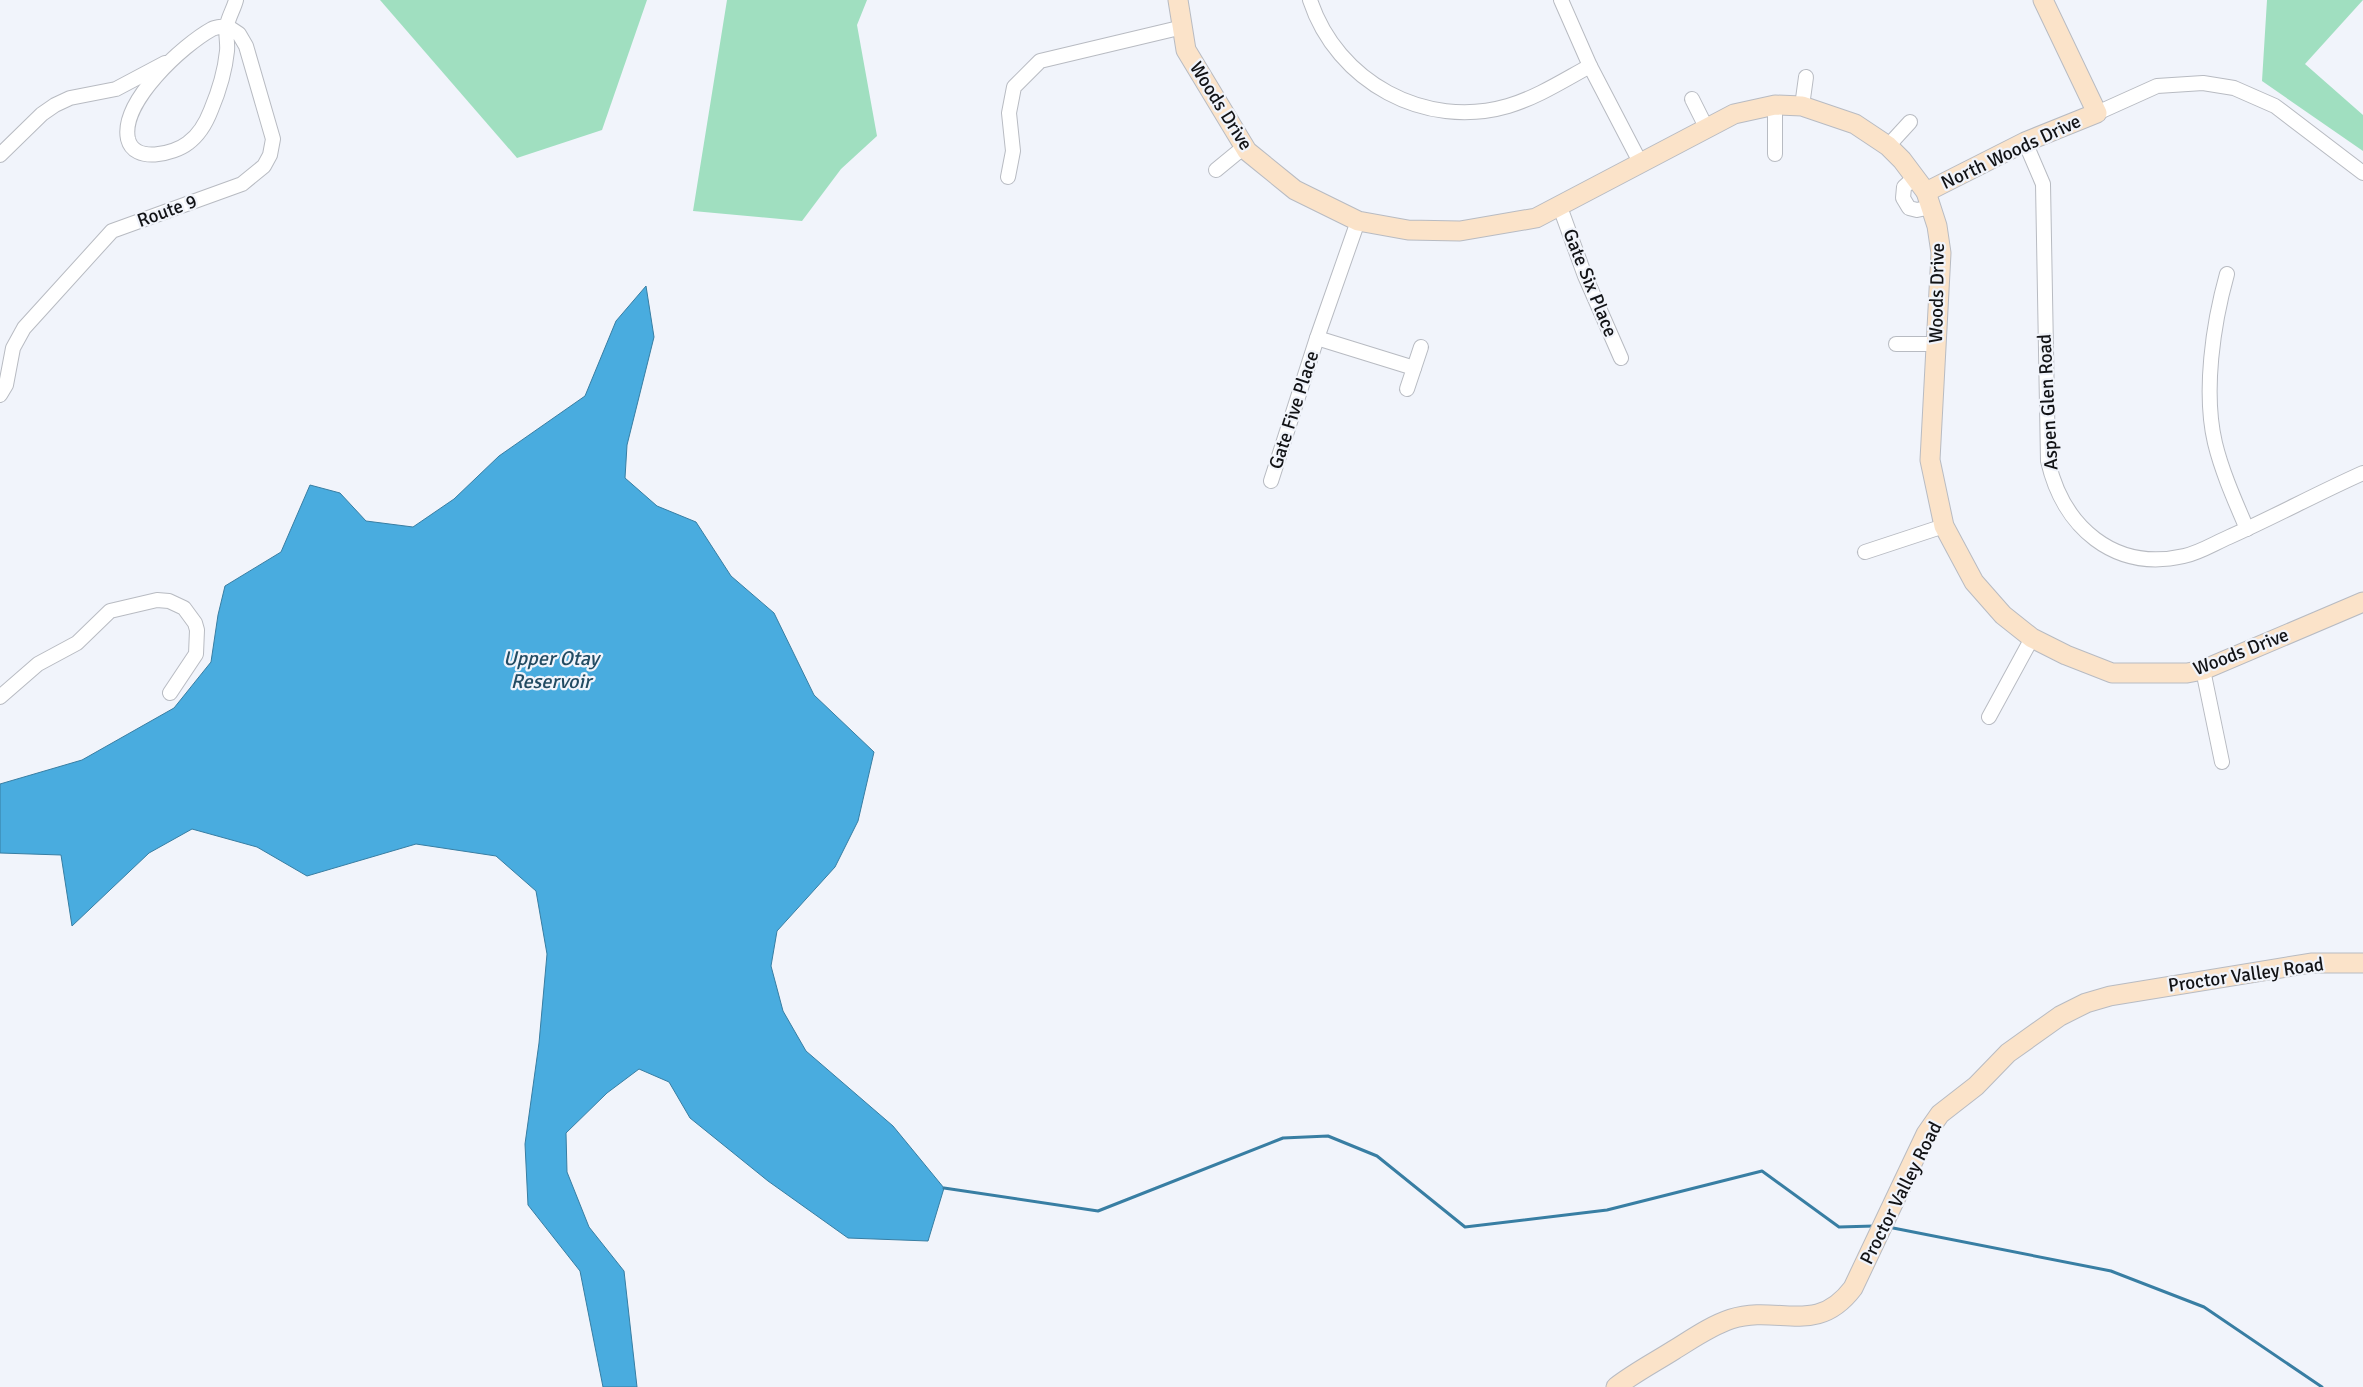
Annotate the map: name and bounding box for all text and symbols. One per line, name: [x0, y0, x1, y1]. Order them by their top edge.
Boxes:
street label: Woods Drive: [1184, 57, 1258, 155]
street label: North Woods Drive: [1937, 109, 2085, 195]
street label: Route 9: [134, 189, 200, 233]
street label: Gate Six Place: [1557, 225, 1623, 341]
street label: Woods Drive: [1924, 243, 1950, 343]
street label: Aspen Glen Road: [2032, 333, 2064, 471]
street label: Gate Five Place: [1264, 348, 1324, 472]
street label: Woods Drive: [2190, 623, 2292, 681]
water label: Upper Otay Reservoir: [503, 646, 602, 694]
street label: Proctor Valley Road: [2167, 952, 2325, 998]
street label: Proctor Valley Road: [1855, 1118, 1947, 1268]

